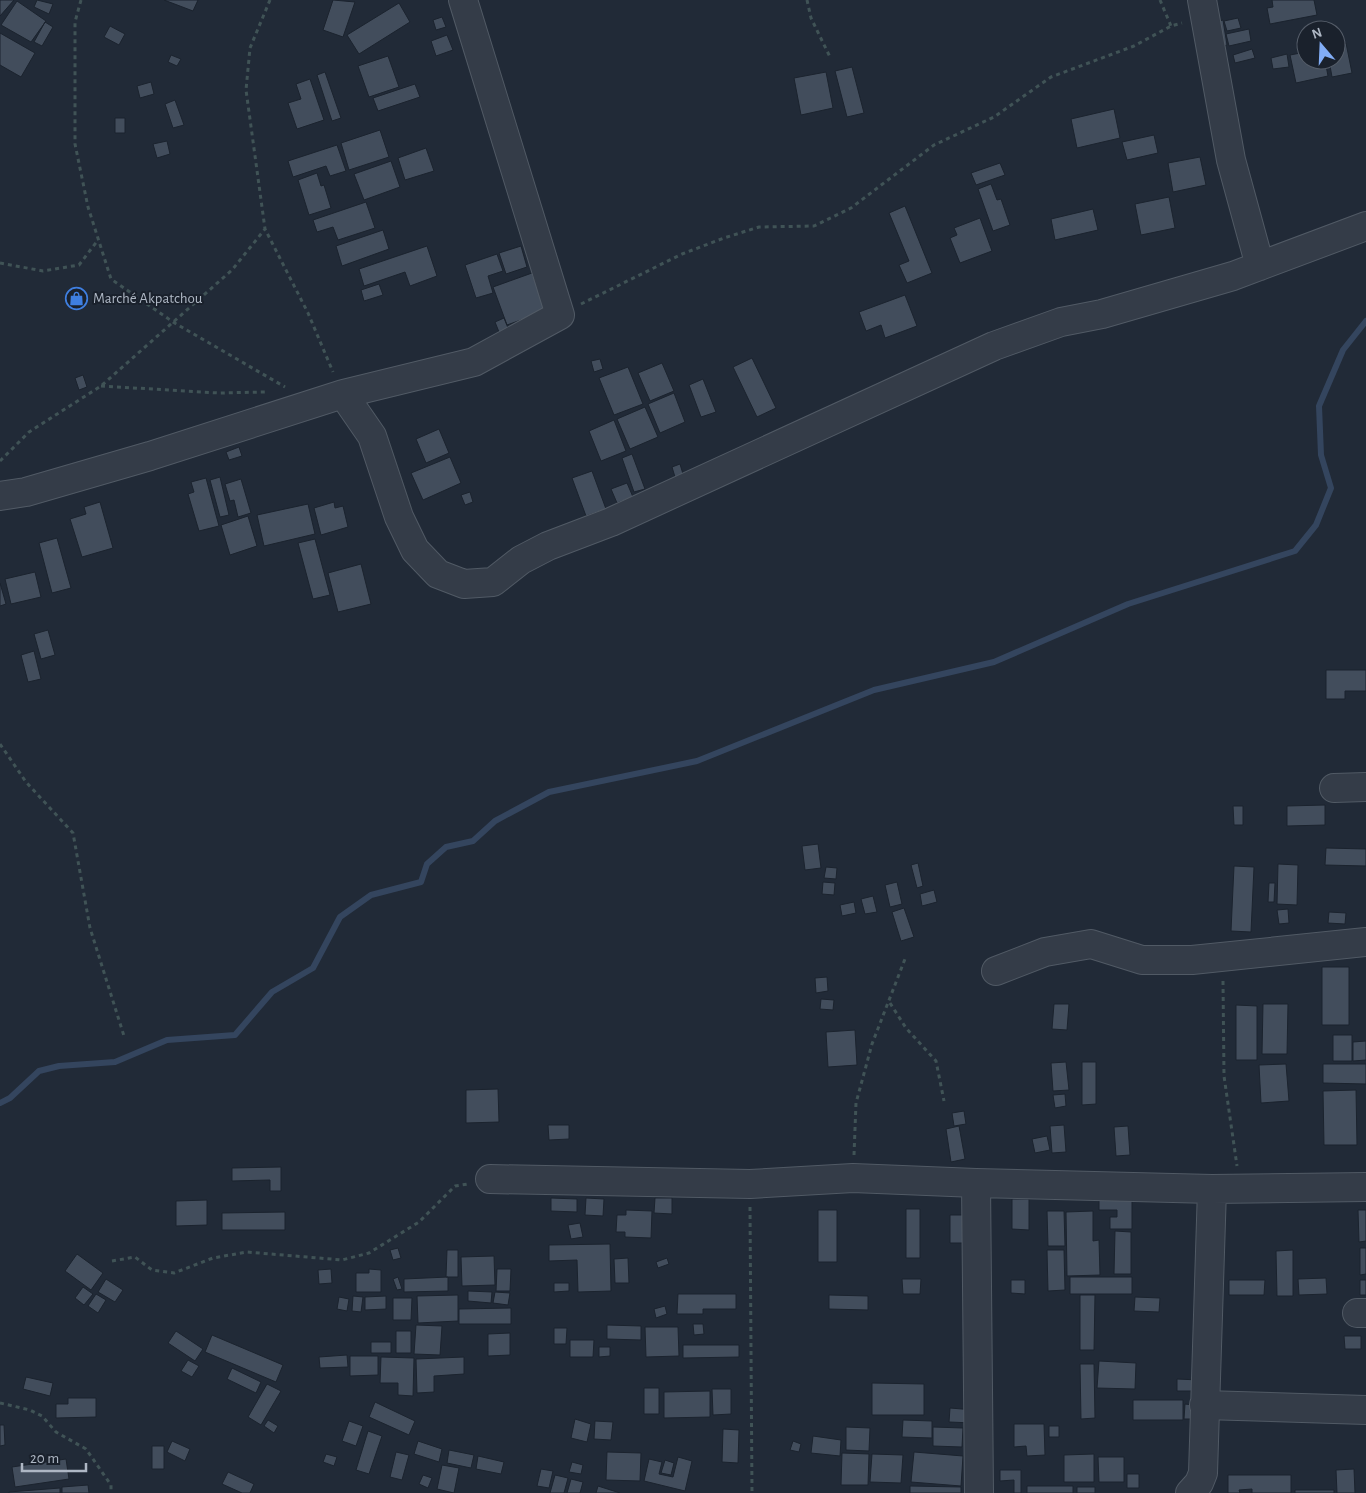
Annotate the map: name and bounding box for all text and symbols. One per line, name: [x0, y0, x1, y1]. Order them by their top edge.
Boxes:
north arrow: [1296, 20, 1346, 70]
text: N: [1310, 25, 1324, 42]
shop icon: Marché Akpatchou: [65, 286, 89, 310]
place label: Marché Akpatchou: [93, 291, 203, 306]
scale bar: [22, 1440, 86, 1472]
text: 20 m: [30, 1451, 59, 1466]

